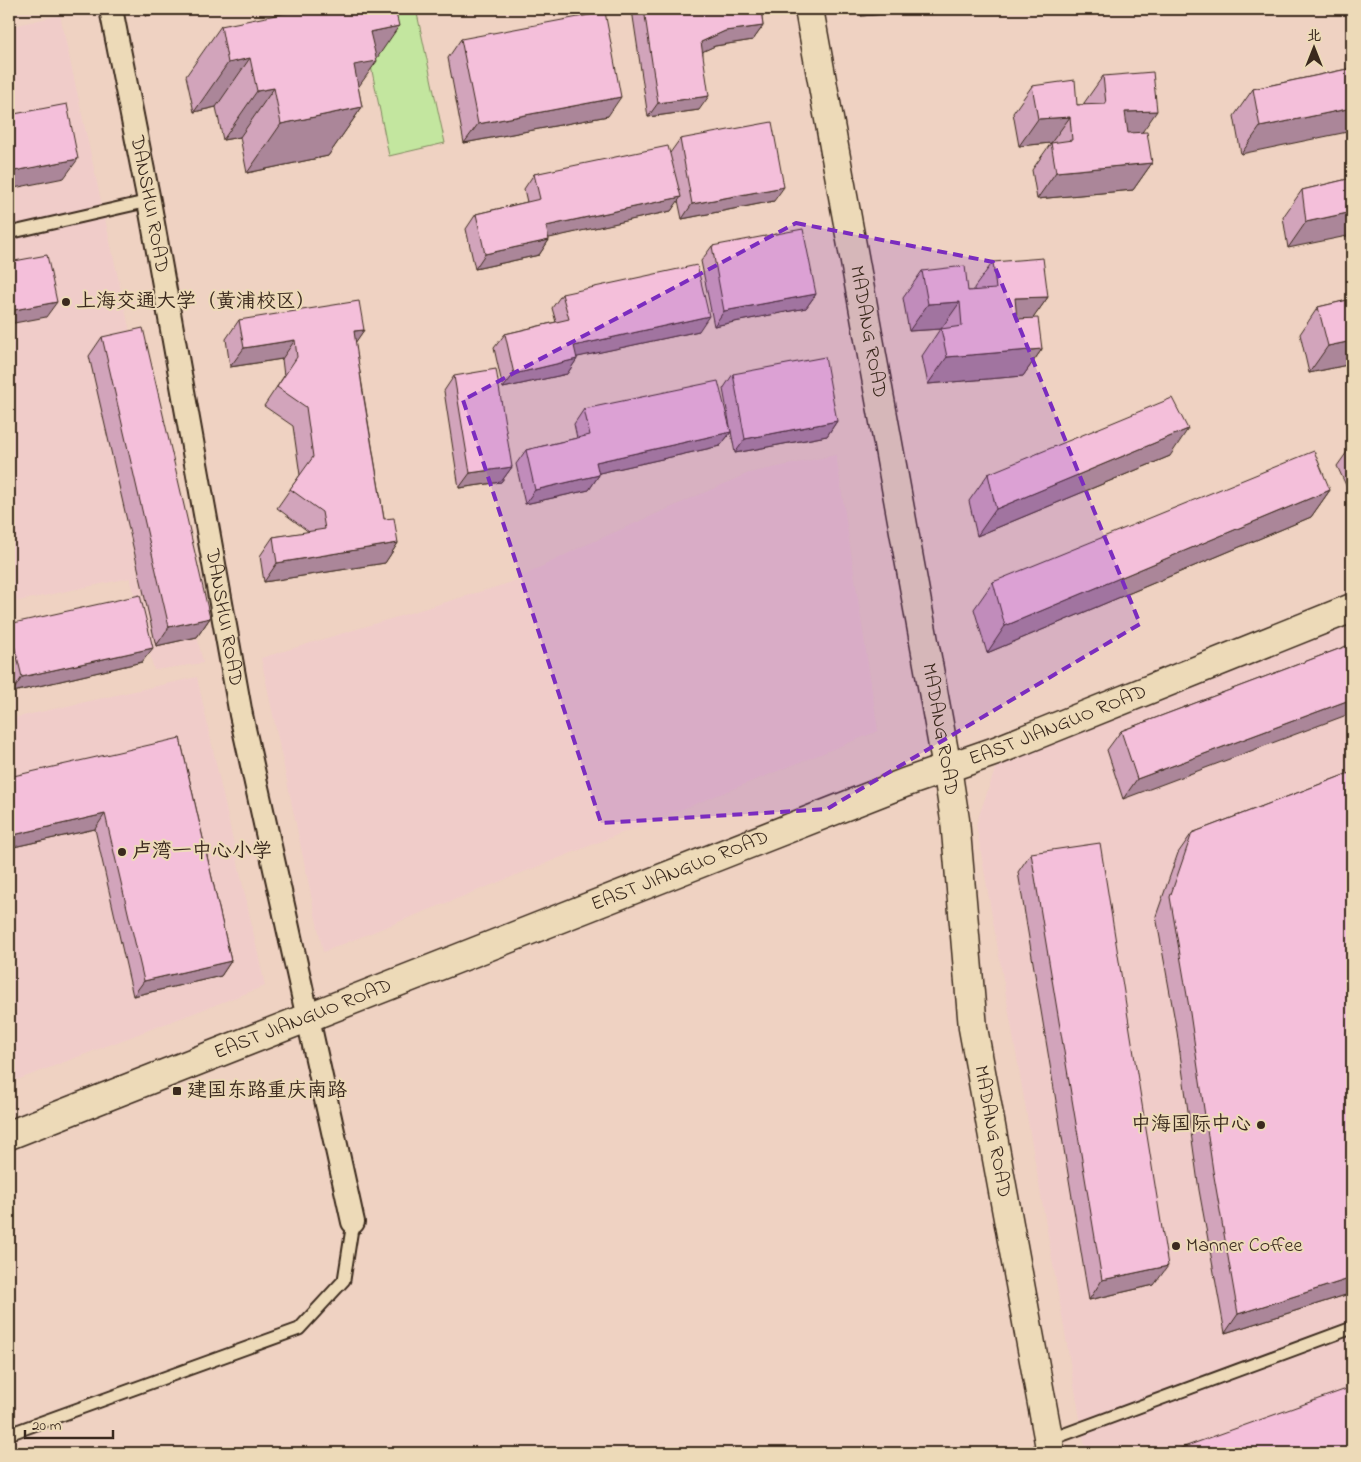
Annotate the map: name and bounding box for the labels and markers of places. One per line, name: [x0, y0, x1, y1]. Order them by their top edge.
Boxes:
place label: 上海交通大学（黄浦校区）: [76, 288, 316, 317]
marker: 上海交通大学（黄浦校区）: [60, 296, 72, 308]
place label: 卢湾一中心小学: [132, 838, 272, 867]
marker: 卢湾一中心小学: [116, 846, 128, 858]
place label: 建国东路重庆南路: [187, 1077, 348, 1106]
marker: 建国东路重庆南路: [171, 1085, 183, 1097]
place label: 中海国际中心: [1131, 1111, 1251, 1140]
marker: 中海国际中心: [1255, 1119, 1267, 1131]
place label: Manner Coffee: [1186, 1232, 1303, 1261]
marker: Manner Coffee: [1170, 1240, 1182, 1252]

